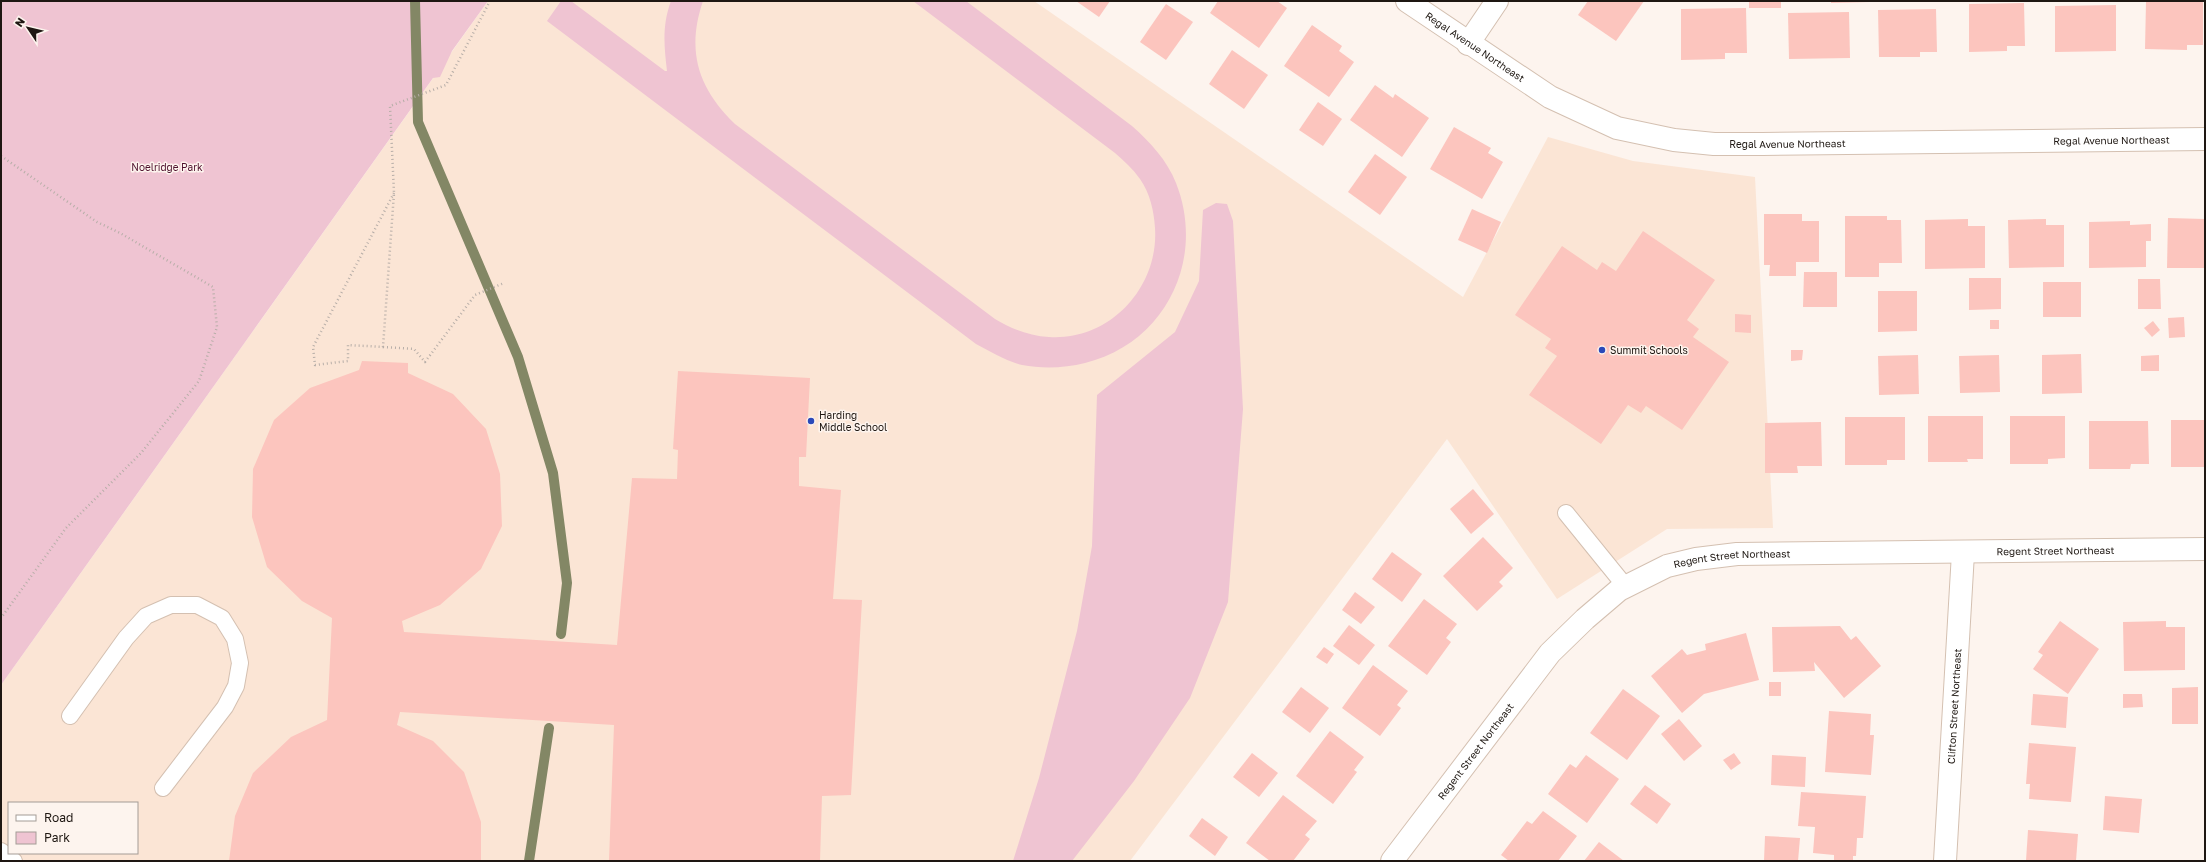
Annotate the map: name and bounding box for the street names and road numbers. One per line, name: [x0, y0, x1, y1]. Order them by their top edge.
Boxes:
street label: Regal Avenue Northeast: [1423, 9, 1527, 84]
street label: Regal Avenue Northeast: [2053, 133, 2170, 147]
street label: Regal Avenue Northeast: [1729, 137, 1846, 150]
street label: Regent Street Northeast: [1997, 544, 2114, 557]
street label: Regent Street Northeast: [1672, 547, 1790, 570]
street label: Clifton Street Northeast: [1945, 648, 1963, 764]
street label: Regent Street Northeast: [1435, 701, 1516, 802]

